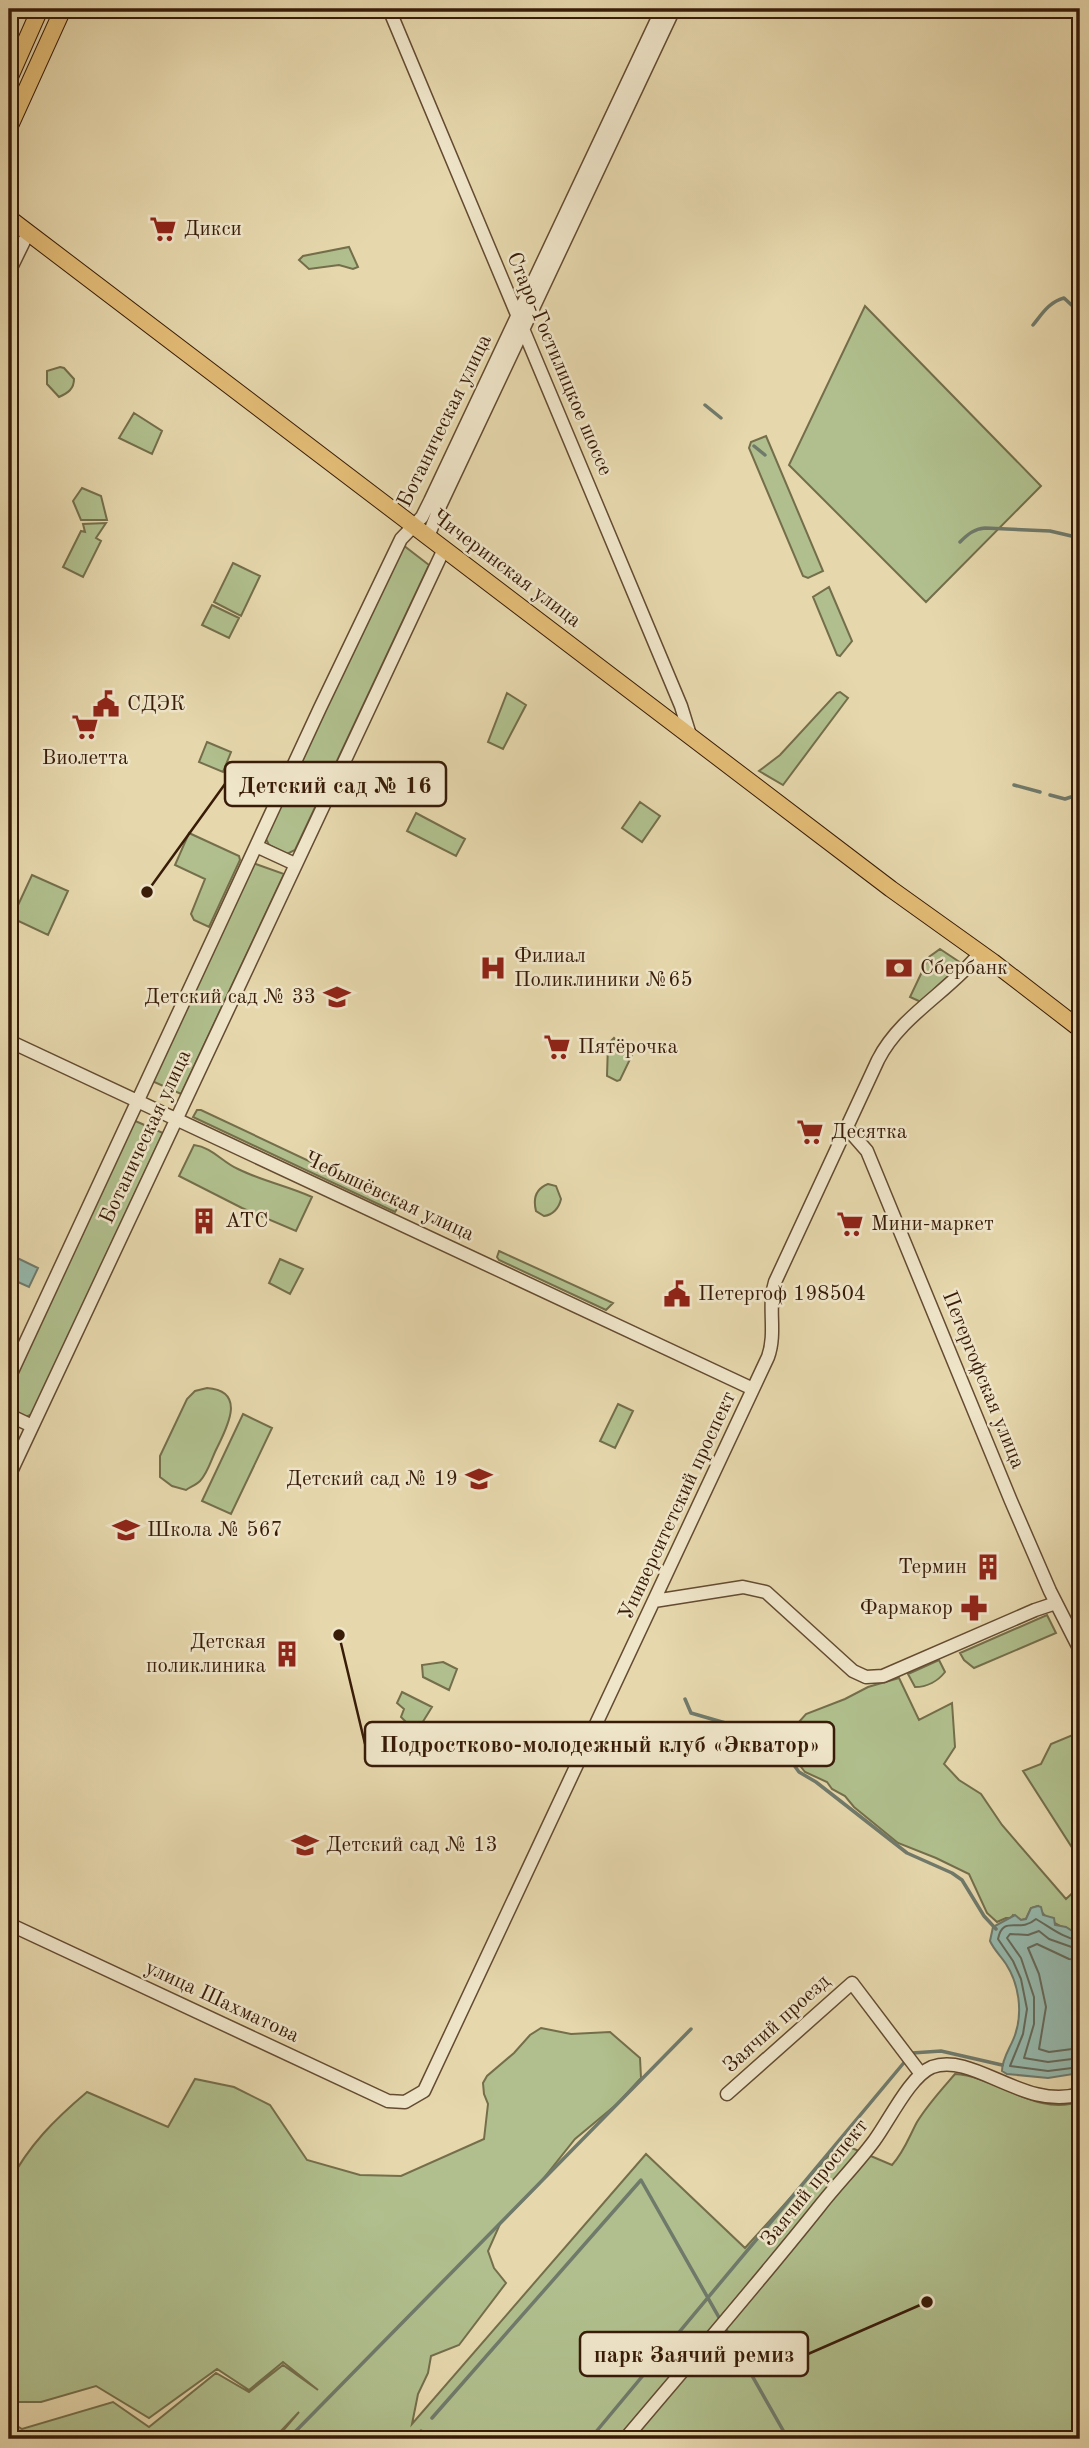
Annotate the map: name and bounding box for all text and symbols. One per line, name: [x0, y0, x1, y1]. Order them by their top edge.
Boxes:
supermarket icon: Дикси: [148, 214, 178, 244]
place label: Дикси: [184, 219, 242, 240]
street label: Старо-Гостилицкое шоссе: [502, 249, 616, 479]
street label: Ботаническая улица: [394, 331, 496, 511]
street label: Чичеринская улица: [427, 506, 585, 632]
public building icon: СДЭК: [91, 689, 121, 719]
place label: СДЭК: [127, 694, 185, 715]
supermarket icon: Виолетта: [70, 712, 100, 742]
place label: Виолетта: [42, 748, 128, 769]
callout: Детский сад № 16: [225, 762, 446, 806]
text: Детский сад № 16: [238, 775, 432, 798]
place label: Филиал Поликлиники №65: [514, 946, 693, 991]
hospital icon: Филиал Поликлиники №65: [478, 953, 508, 983]
bank icon: Сбербанк: [884, 953, 914, 983]
place label: Сбербанк: [920, 958, 1008, 979]
school or university icon: Детский сад № 33: [322, 982, 352, 1012]
place label: Детский сад № 33: [144, 987, 316, 1008]
supermarket icon: Пятёрочка: [542, 1032, 572, 1062]
place label: Пятёрочка: [578, 1037, 678, 1058]
street label: Ботаническая улица: [97, 1047, 195, 1227]
supermarket icon: Десятка: [795, 1117, 825, 1147]
place label: Десятка: [831, 1122, 907, 1143]
street label: Чебышёвская улица: [301, 1148, 477, 1246]
building icon: АТС: [189, 1206, 219, 1236]
supermarket icon: Мини-маркет: [835, 1209, 865, 1239]
place label: АТС: [225, 1211, 268, 1232]
place label: Мини-маркет: [871, 1214, 994, 1235]
public building icon: Петергоф 198504: [662, 1279, 692, 1309]
place label: Петергоф 198504: [698, 1284, 866, 1305]
street label: Петергофская улица: [938, 1288, 1028, 1472]
street label: Университетский проспект: [616, 1388, 740, 1623]
school or university icon: Детский сад № 19: [464, 1464, 494, 1494]
place label: Детский сад № 19: [286, 1469, 458, 1490]
school or university icon: Школа № 567: [111, 1515, 141, 1545]
place label: Школа № 567: [147, 1520, 283, 1541]
building icon: Термин: [973, 1552, 1003, 1582]
place label: Термин: [898, 1557, 967, 1578]
pharmacy icon: Фармакор: [959, 1593, 989, 1623]
place label: Фармакор: [860, 1598, 953, 1619]
place label: Детская поликлиника: [146, 1632, 266, 1677]
building icon: Детская поликлиника: [272, 1639, 302, 1669]
callout: Подростково-молодежный клуб «Экватор»: [365, 1722, 834, 1766]
text: Подростково-молодежный клуб «Экватор»: [380, 1734, 820, 1757]
school or university icon: Детский сад № 13: [290, 1830, 320, 1860]
place label: Детский сад № 13: [326, 1835, 498, 1856]
street label: улица Шахматова: [142, 1957, 302, 2047]
street label: Заячий проезд: [720, 1970, 835, 2077]
street label: Заячий проспект: [757, 2115, 873, 2251]
callout: парк Заячий ремиз: [580, 2332, 808, 2376]
text: парк Заячий ремиз: [594, 2344, 794, 2367]

